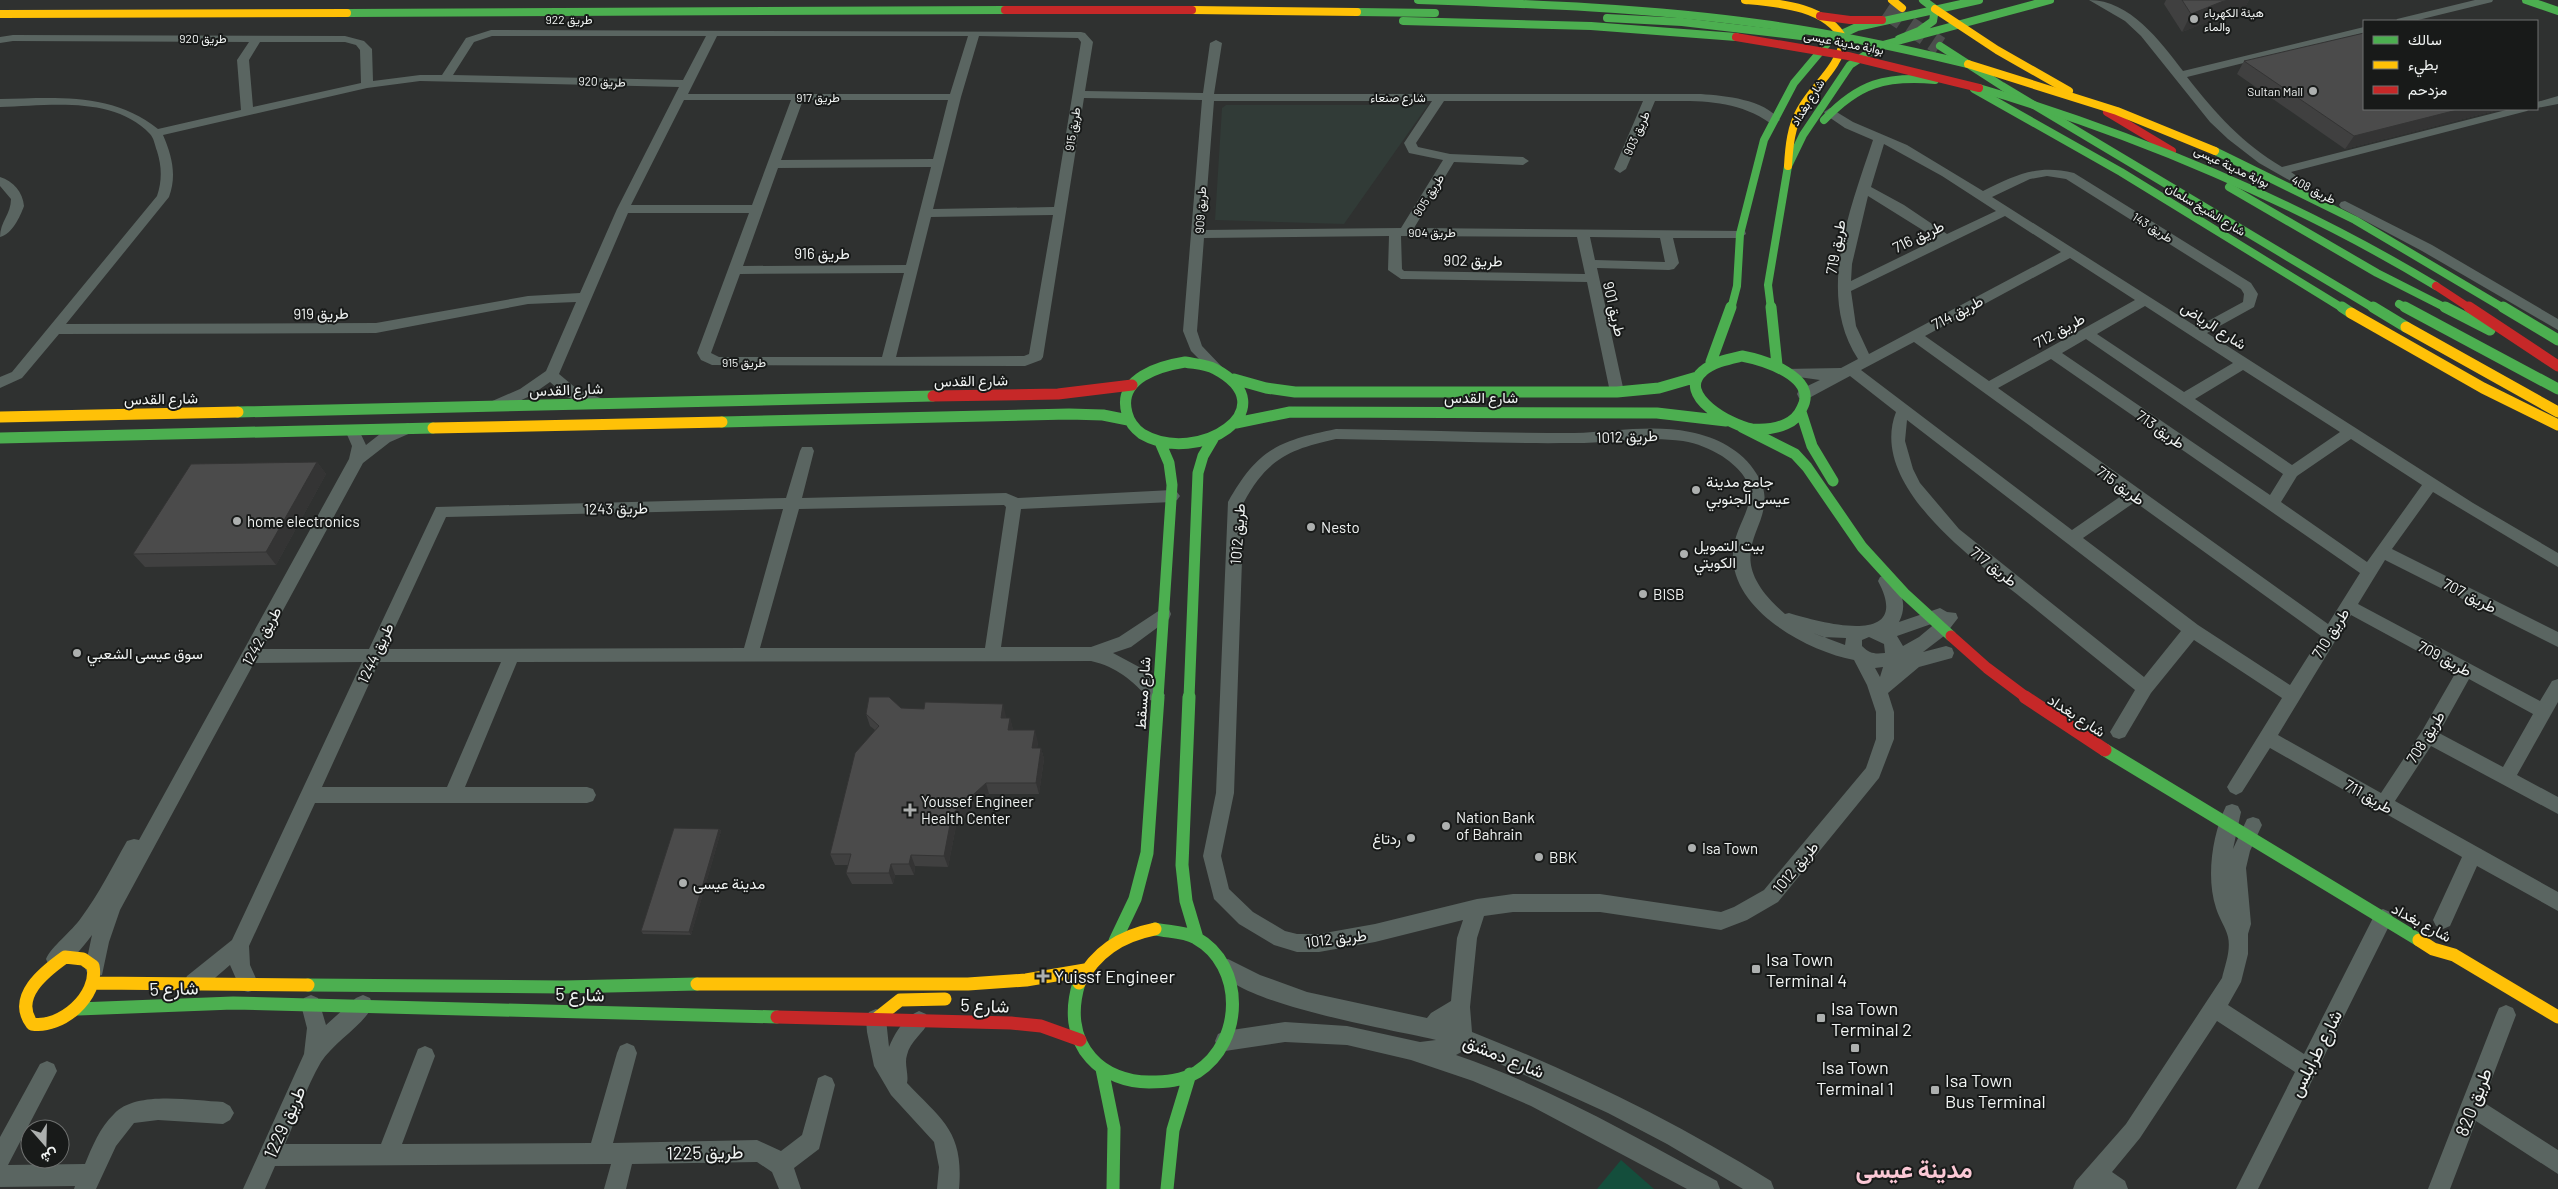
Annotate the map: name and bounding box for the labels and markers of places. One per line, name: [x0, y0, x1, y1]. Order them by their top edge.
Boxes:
place label: هيئة الكهرباء والماء: [2204, 5, 2264, 35]
marker: هيئة الكهرباء والماء: [2188, 13, 2200, 25]
place label: Sultan Mall: [2247, 84, 2303, 98]
marker: Sultan Mall: [2307, 85, 2319, 97]
place label: جامع مدينة عيسى الجنوبي: [1706, 472, 1790, 512]
marker: جامع مدينة عيسى الجنوبي: [1690, 484, 1702, 496]
place label: home electronics: [247, 512, 360, 530]
marker: home electronics: [231, 515, 243, 527]
place label: Nesto: [1321, 518, 1360, 536]
marker: Nesto: [1305, 521, 1317, 533]
place label: بيت التمويل الكويتي: [1694, 536, 1765, 576]
marker: بيت التمويل الكويتي: [1678, 548, 1690, 560]
place label: BISB: [1653, 585, 1684, 603]
marker: BISB: [1637, 588, 1649, 600]
place label: سوق عيسى الشعبي: [87, 644, 203, 667]
marker: سوق عيسى الشعبي: [71, 647, 83, 659]
place label: Youssef Engineer Health Center: [921, 792, 1034, 827]
marker: Youssef Engineer Health Center: [903, 803, 917, 817]
place label: Nation Bank of Bahrain: [1456, 808, 1535, 843]
marker: Nation Bank of Bahrain: [1440, 820, 1452, 832]
place label: ردتاغ: [1372, 829, 1401, 850]
marker: ردتاغ: [1405, 832, 1417, 844]
place label: Isa Town: [1702, 839, 1758, 857]
marker: Isa Town: [1686, 842, 1698, 854]
place label: BBK: [1549, 848, 1577, 866]
marker: BBK: [1533, 851, 1545, 863]
place label: مدينة عيسى: [693, 874, 765, 894]
marker: مدينة عيسى: [677, 877, 689, 889]
place label: Isa Town Terminal 4: [1766, 948, 1847, 991]
marker: Isa Town Terminal 4: [1750, 963, 1762, 975]
place label: Yuissf Engineer: [1054, 965, 1176, 987]
marker: Yuissf Engineer: [1036, 969, 1050, 983]
place label: Isa Town Terminal 2: [1831, 997, 1912, 1040]
marker: Isa Town Terminal 2: [1815, 1012, 1827, 1024]
marker: Isa Town Terminal 1: [1849, 1042, 1861, 1054]
place label: Isa Town Terminal 1: [1816, 1056, 1894, 1099]
place label: Isa Town Bus Terminal: [1945, 1069, 2046, 1112]
marker: Isa Town Bus Terminal: [1929, 1084, 1941, 1096]

